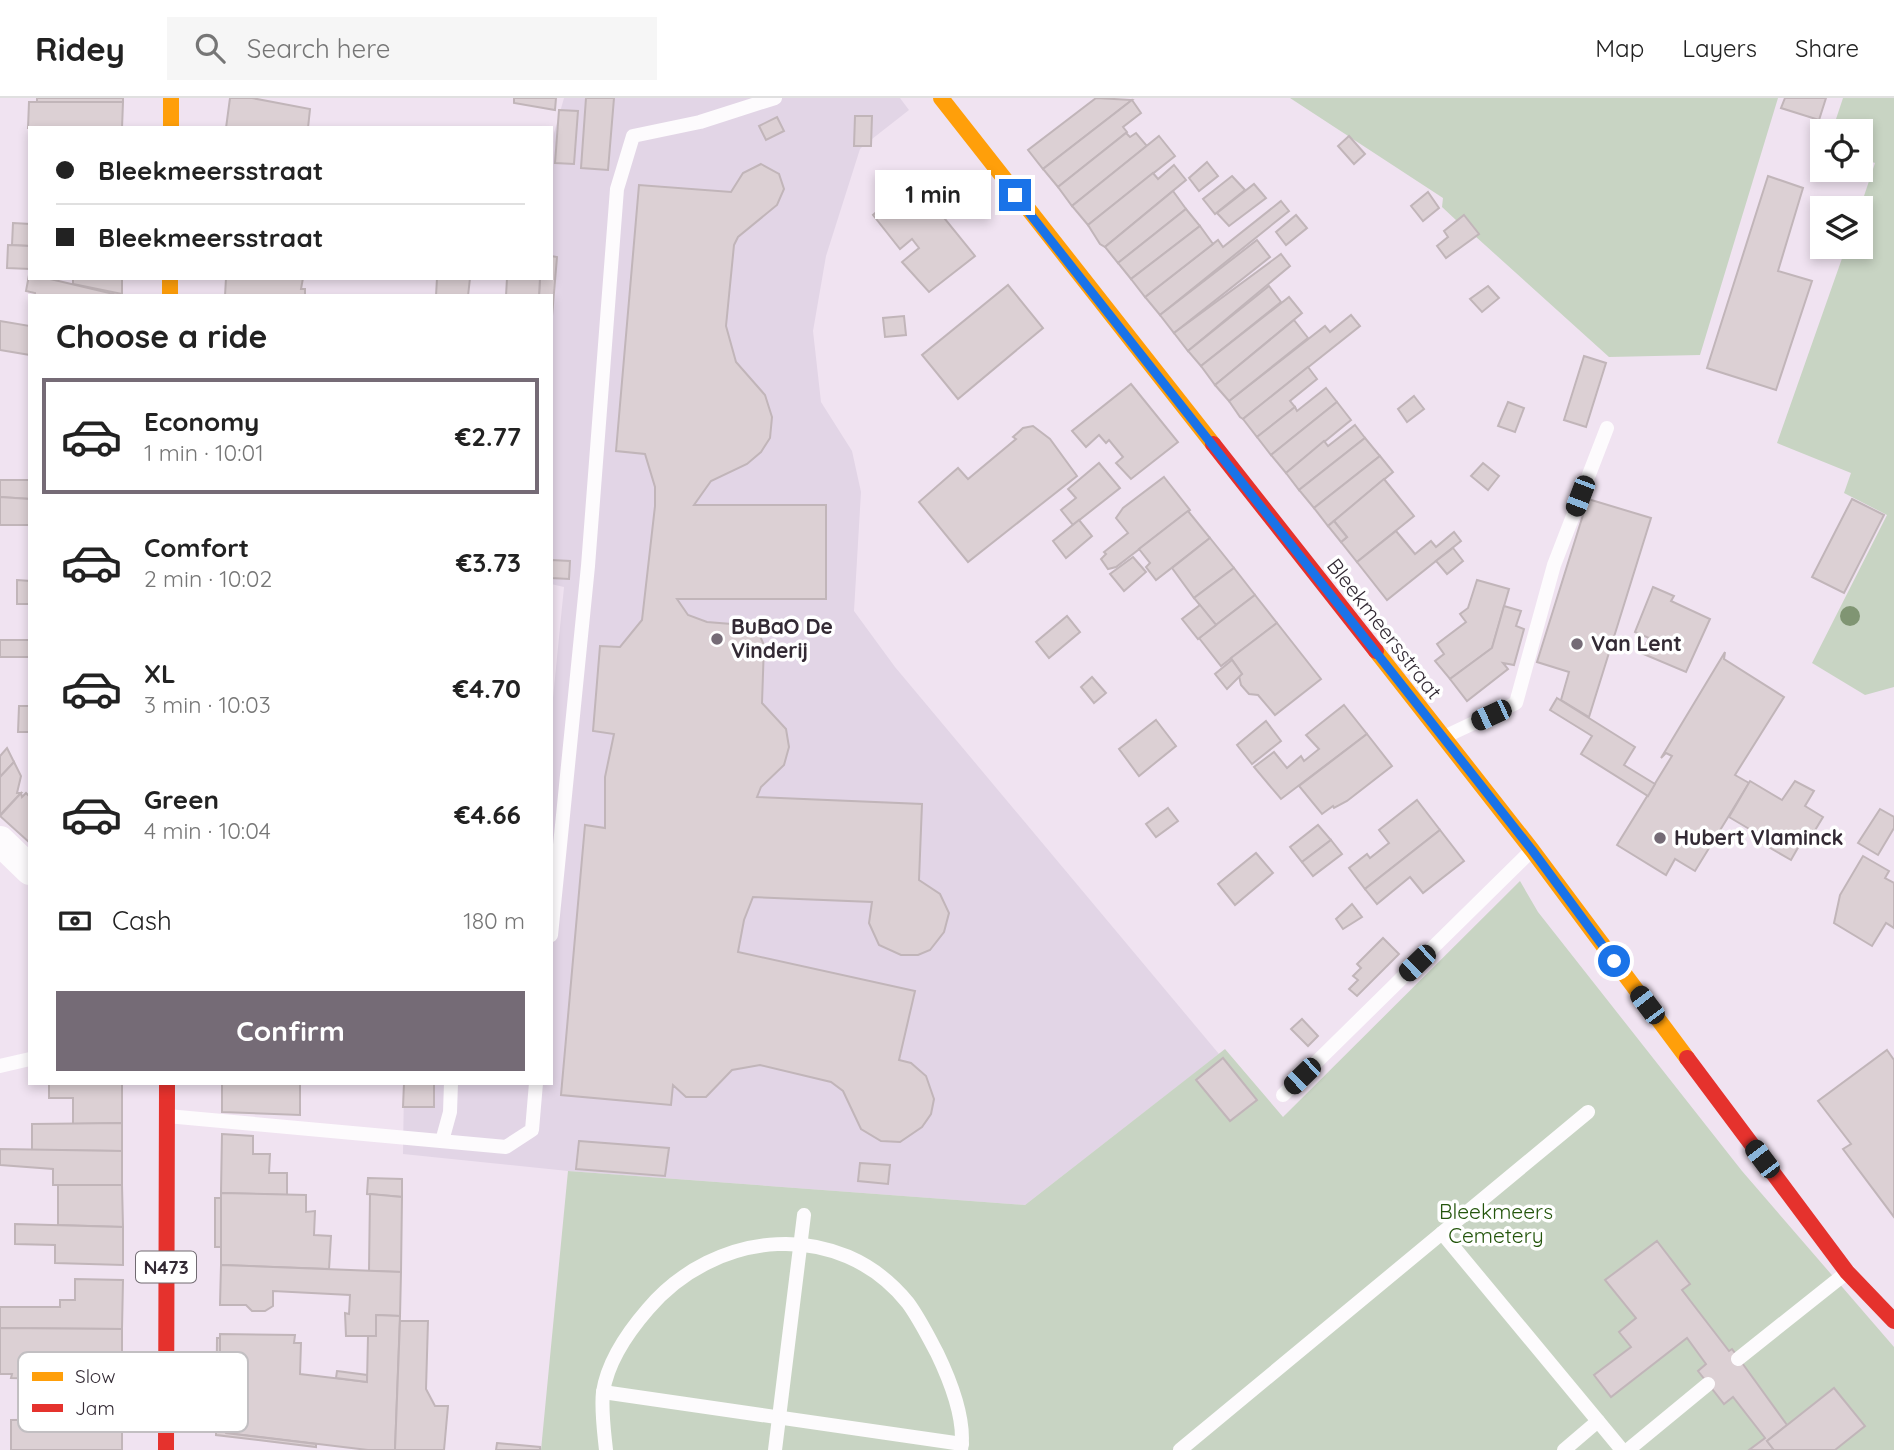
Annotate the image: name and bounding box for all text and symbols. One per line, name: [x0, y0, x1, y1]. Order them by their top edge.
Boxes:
search box: [167, 17, 657, 80]
text: Ridey: [35, 28, 125, 69]
icon: search: [191, 29, 229, 67]
text: Search here: [247, 32, 390, 65]
text: Map: [1595, 33, 1644, 63]
text: Layers: [1682, 33, 1757, 63]
text: Share: [1795, 33, 1859, 63]
map controls: [1810, 119, 1873, 259]
button: locate: [1810, 119, 1873, 182]
text: Bleekmeersstraat: [98, 154, 323, 187]
callout: 1 min: [875, 170, 990, 220]
route end: [999, 179, 1031, 211]
text: 1 min: [905, 180, 961, 209]
button: layers: [1810, 196, 1873, 259]
text: Bleekmeersstraat: [98, 221, 323, 254]
text: Choose a ride: [56, 316, 268, 356]
icon: car: [60, 405, 123, 468]
text: Economy: [144, 405, 259, 438]
text: €2.77: [455, 420, 521, 453]
text: 1 min · 10:01: [144, 438, 264, 467]
car: [1563, 473, 1598, 519]
icon: car: [60, 531, 123, 594]
text: Comfort: [144, 531, 249, 564]
text: €3.73: [456, 546, 521, 579]
street label: Bleekmeersstraat: [1322, 553, 1448, 704]
text: 2 min · 10:02: [144, 564, 272, 593]
place label: BuBaO De Vinderij: [731, 613, 833, 663]
place label: Van Lent: [1591, 630, 1682, 656]
marker: BuBaO De Vinderij: [709, 631, 725, 647]
marker: Van Lent: [1569, 636, 1585, 652]
icon: car: [60, 657, 123, 720]
text: XL: [144, 657, 176, 690]
text: €4.70: [453, 672, 521, 705]
text: 3 min · 10:03: [144, 690, 271, 719]
car: [1468, 697, 1515, 733]
icon: car: [60, 783, 123, 846]
text: Green: [144, 783, 219, 816]
text: €4.66: [454, 798, 521, 831]
text: 4 min · 10:04: [144, 816, 271, 845]
place label: Hubert Vlaminck: [1674, 824, 1843, 850]
marker: Hubert Vlaminck: [1652, 830, 1668, 846]
icon: cash: [56, 902, 94, 940]
text: Cash: [112, 904, 172, 937]
text: 180 m: [463, 906, 525, 935]
car: [1395, 941, 1440, 985]
route start: [1598, 945, 1630, 977]
car: [1626, 982, 1669, 1028]
button: Confirm: [56, 991, 525, 1071]
car: [1280, 1054, 1325, 1098]
car: [1741, 1136, 1784, 1182]
park label: Bleekmeers Cemetery: [1439, 1198, 1553, 1248]
road number: N473: [136, 1252, 196, 1282]
legend: [18, 1352, 248, 1432]
text: Slow: [75, 1364, 116, 1388]
text: Jam: [75, 1396, 115, 1420]

